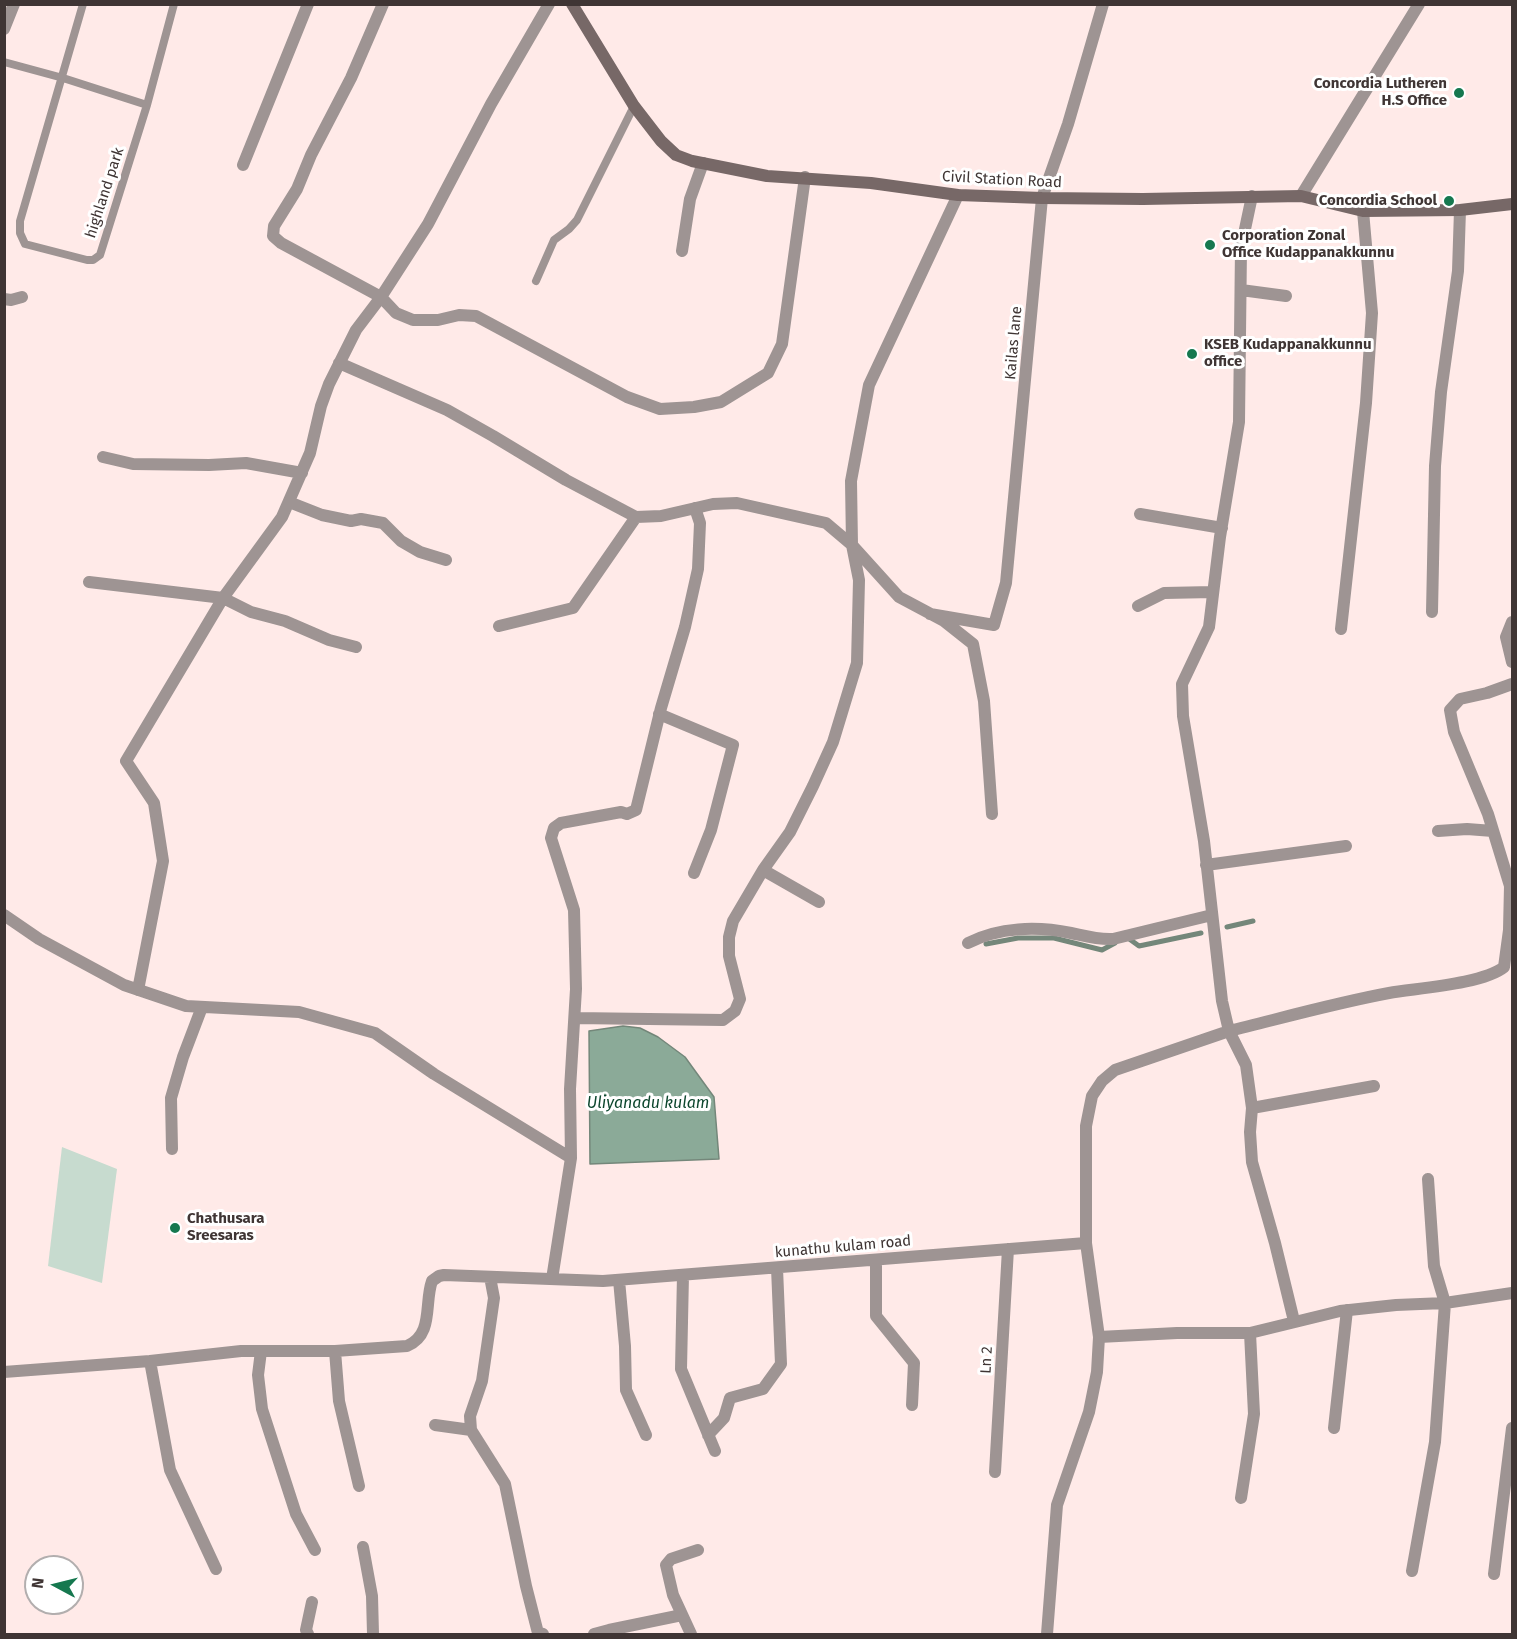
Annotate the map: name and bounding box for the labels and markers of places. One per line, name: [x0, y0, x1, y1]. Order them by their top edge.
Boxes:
place label: Concordia Lutheren H.S Office: [1314, 75, 1447, 110]
marker: Concordia Lutheren H.S Office: [1452, 86, 1466, 100]
place label: Concordia School: [1319, 192, 1437, 210]
marker: Concordia School: [1442, 194, 1456, 208]
place label: Corporation Zonal Office Kudappanakkunnu: [1222, 227, 1394, 262]
marker: Corporation Zonal Office Kudappanakkunnu: [1203, 238, 1217, 252]
place label: KSEB Kudappanakkunnu office: [1204, 336, 1371, 371]
marker: KSEB Kudappanakkunnu office: [1185, 347, 1199, 361]
place label: Chathusara Sreesaras: [187, 1210, 264, 1245]
marker: Chathusara Sreesaras: [168, 1221, 182, 1235]

